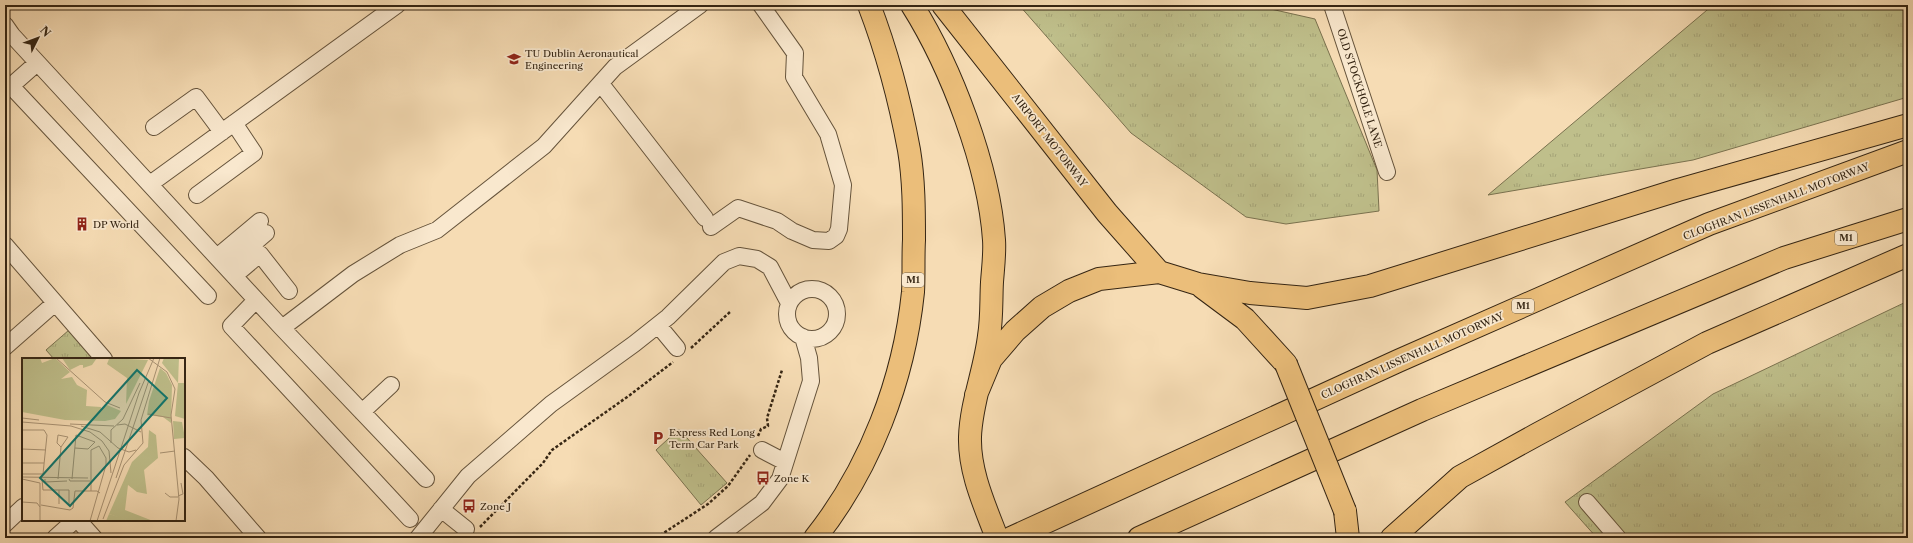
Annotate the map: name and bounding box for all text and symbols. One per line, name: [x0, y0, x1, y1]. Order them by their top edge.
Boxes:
north arrow: [18, 18, 58, 58]
text: N: [37, 23, 54, 40]
street label: OLD STOCKHOLE LANE: [1334, 27, 1385, 150]
place label: TU Dublin Aeronautical Engineering: [525, 47, 639, 72]
school or university icon: TU Dublin Aeronautical Engineering: [506, 51, 522, 67]
street label: AIRPORT MOTORWAY: [1008, 90, 1091, 190]
street label: CLOGHRAN LISSENHALL MOTORWAY: [1681, 159, 1872, 243]
building icon: DP World: [74, 216, 90, 232]
place label: DP World: [93, 218, 139, 231]
road number: M1: [1835, 231, 1857, 245]
road number: M1: [902, 273, 924, 287]
road number: M1: [1512, 299, 1534, 313]
street label: CLOGHRAN LISSENHALL MOTORWAY: [1319, 309, 1506, 402]
inset map: [22, 358, 185, 521]
place label: Express Red Long Term Car Park: [669, 426, 756, 451]
parking icon: Express Red Long Term Car Park: [650, 430, 666, 446]
bus stop icon: Zone K: [755, 470, 771, 486]
place label: Zone K: [774, 472, 810, 485]
bus stop icon: Zone J: [461, 498, 477, 514]
place label: Zone J: [480, 500, 511, 513]

